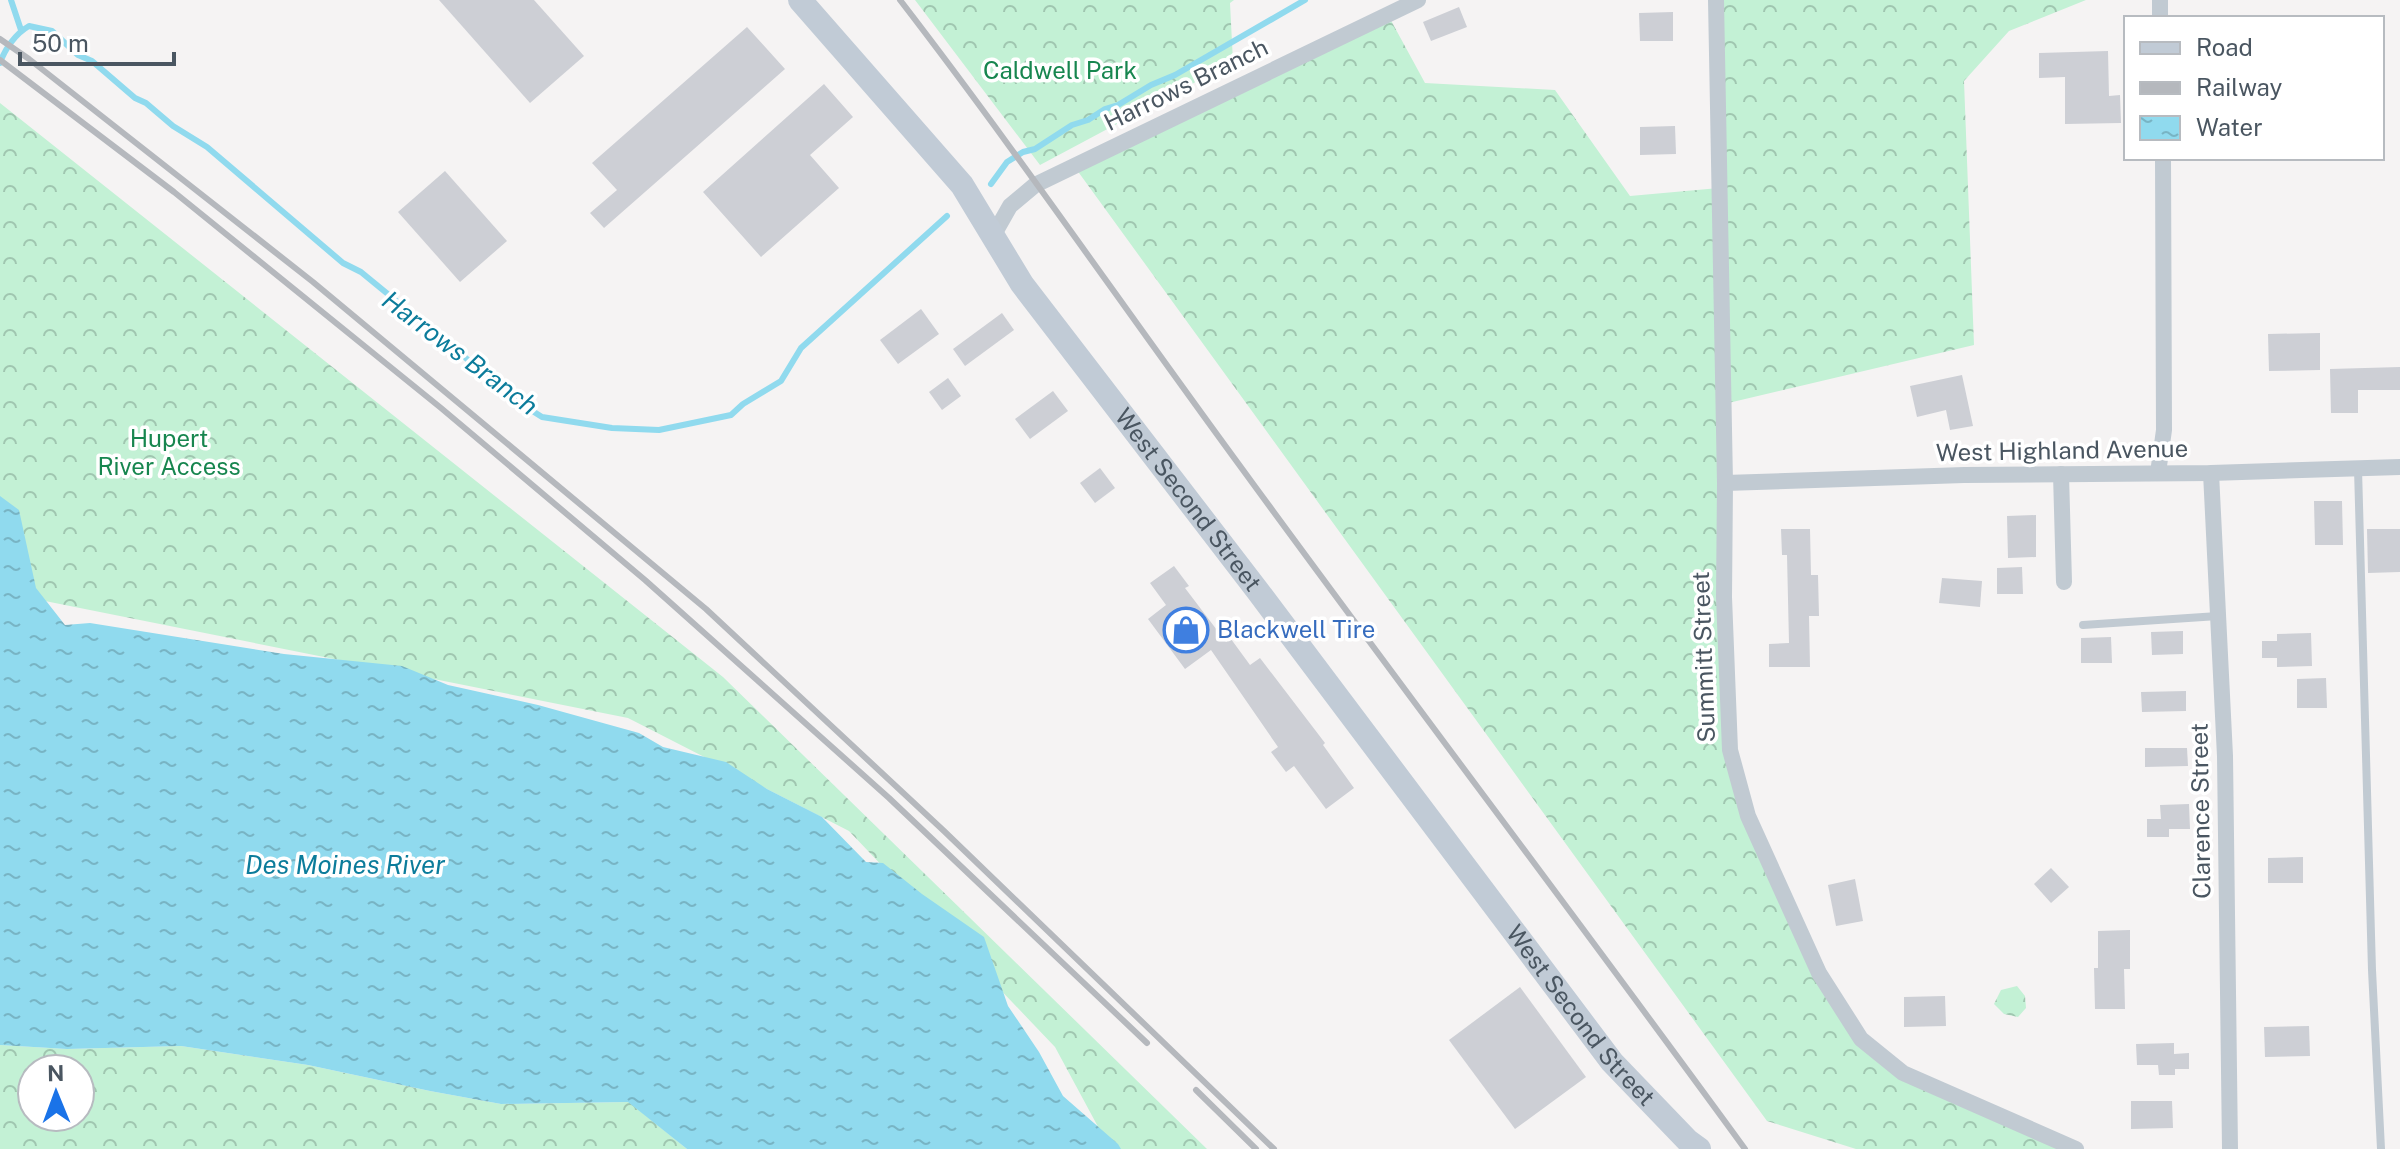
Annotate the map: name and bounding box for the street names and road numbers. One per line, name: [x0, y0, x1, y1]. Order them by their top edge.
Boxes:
street label: Harrows Branch: [1099, 32, 1272, 136]
street label: West Second Street: [1110, 402, 1268, 596]
street label: West Highland Avenue: [1936, 434, 2188, 466]
street label: Summitt Street: [1686, 571, 1720, 743]
street label: Clarence Street: [2184, 723, 2216, 899]
street label: West Second Street: [1501, 919, 1661, 1111]

